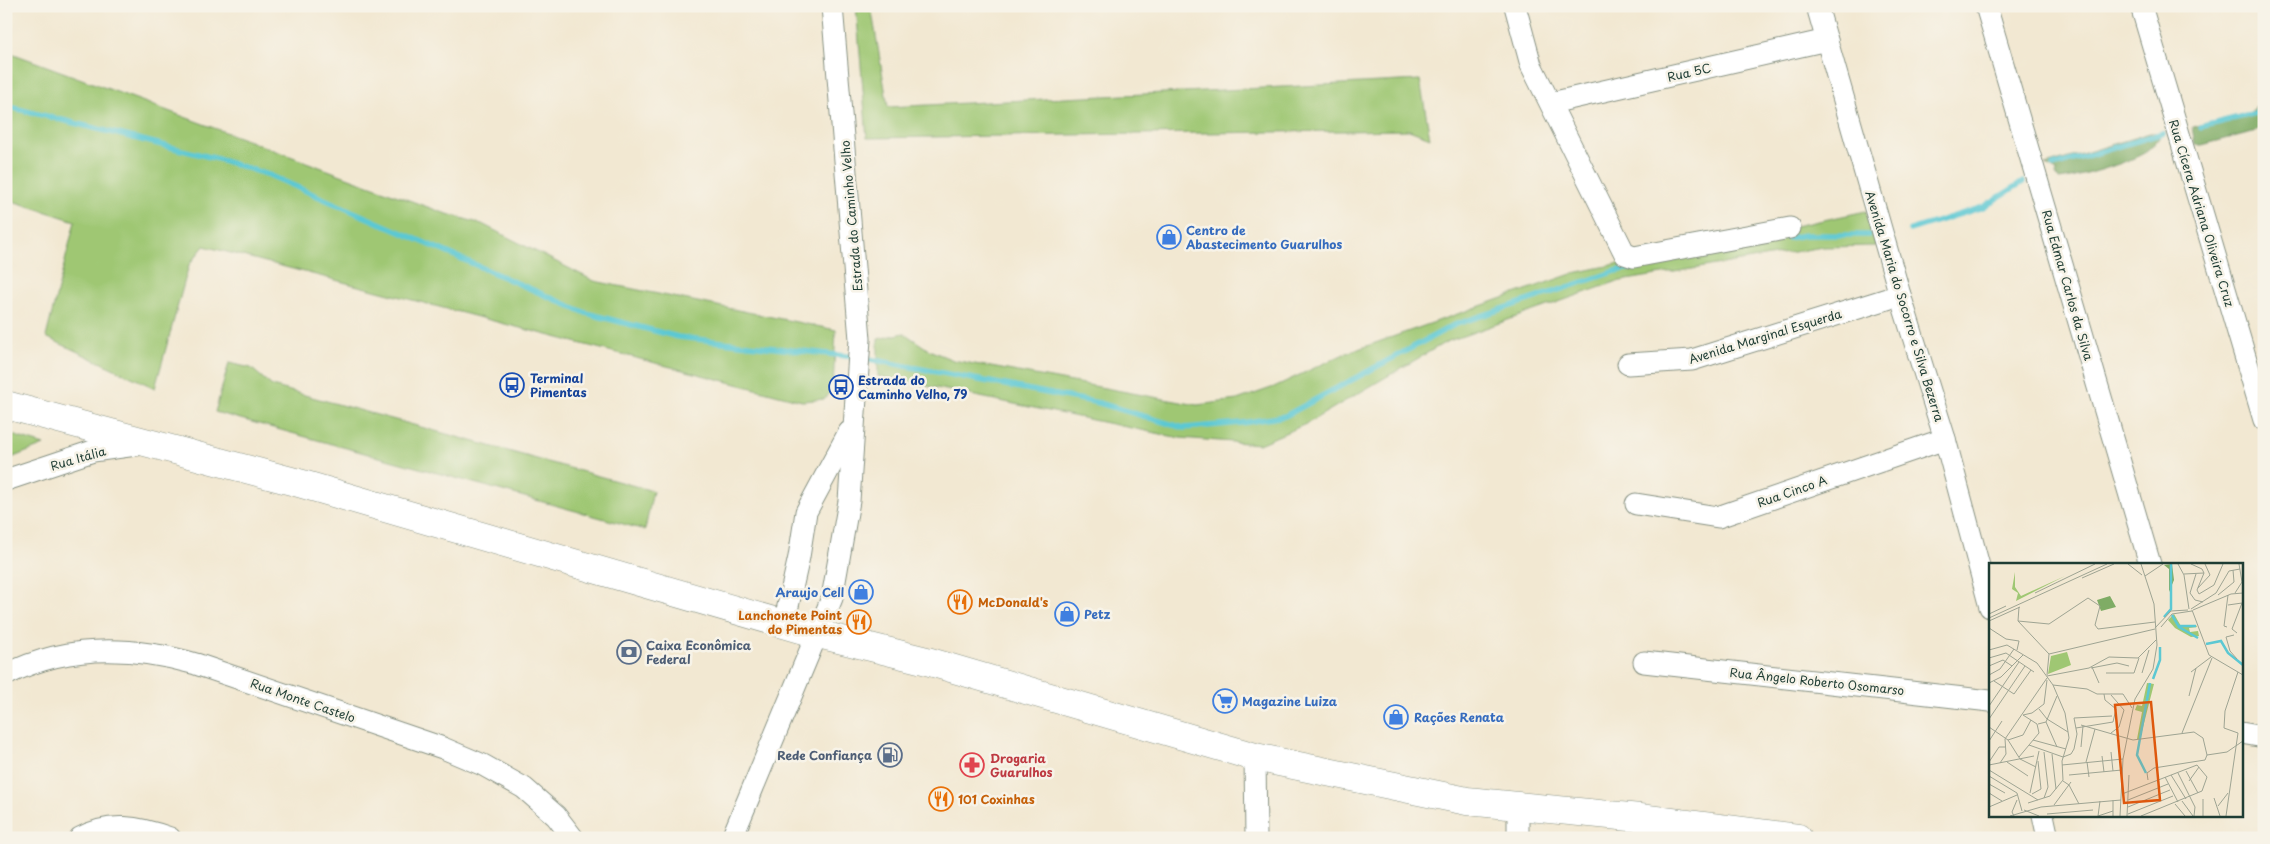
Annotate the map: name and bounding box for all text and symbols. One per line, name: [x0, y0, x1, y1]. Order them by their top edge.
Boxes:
street label: Rua 5C: [1665, 58, 1713, 86]
street label: Rua Cícera Adriana Oliveira Cruz: [2165, 117, 2239, 309]
street label: Estrada do Caminho Velho: [835, 140, 867, 292]
street label: Avenida Maria do Socorro e Silva Bezerra: [1861, 188, 1949, 424]
street label: Rua Edmar Carlos da Silva: [2038, 208, 2098, 363]
place label: Centro de Abastecimento Guarulhos: [1185, 221, 1342, 253]
shop icon: Centro de Abastecimento Guarulhos: [1156, 224, 1182, 250]
street label: Avenida Marginal Esquerda: [1686, 304, 1844, 368]
place label: Terminal Pimentas: [530, 369, 587, 401]
place label: Estrada do Caminho Velho, 79: [858, 371, 967, 403]
bus stop icon: Terminal Pimentas: [499, 372, 525, 398]
bus stop icon: Estrada do Caminho Velho, 79: [828, 374, 854, 400]
street label: Rua Itália: [48, 441, 108, 475]
street label: Rua Cinco A: [1755, 471, 1829, 511]
inset map: [1989, 563, 2242, 816]
shop icon: Araujo Cell: [848, 579, 874, 605]
place label: Araujo Cell: [776, 583, 844, 601]
restaurant icon: McDonald's: [947, 589, 973, 615]
place label: McDonald's: [978, 593, 1048, 611]
shop icon: Petz: [1054, 601, 1080, 627]
place label: Petz: [1084, 605, 1111, 623]
place label: Lanchonete Point do Pimentas: [738, 606, 842, 638]
restaurant icon: Lanchonete Point do Pimentas: [846, 609, 872, 635]
place label: Caixa Econômica Federal: [646, 636, 752, 668]
bank icon: Caixa Econômica Federal: [616, 639, 642, 665]
street label: Rua Ângelo Roberto Osomarso: [1729, 663, 1905, 699]
street label: Rua Monte Castelo: [248, 674, 358, 727]
supermarket icon: Magazine Luiza: [1212, 688, 1238, 714]
place label: Magazine Luiza: [1242, 692, 1338, 710]
shop icon: Rações Renata: [1383, 704, 1409, 730]
place label: Rações Renata: [1414, 708, 1505, 726]
fuel station icon: Rede Confiança: [877, 742, 903, 768]
place label: Rede Confiança: [777, 746, 872, 764]
place label: Drogaria Guarulhos: [990, 749, 1053, 781]
pharmacy icon: Drogaria Guarulhos: [959, 752, 985, 778]
restaurant icon: 101 Coxinhas: [928, 786, 954, 812]
place label: 101 Coxinhas: [958, 790, 1035, 808]

